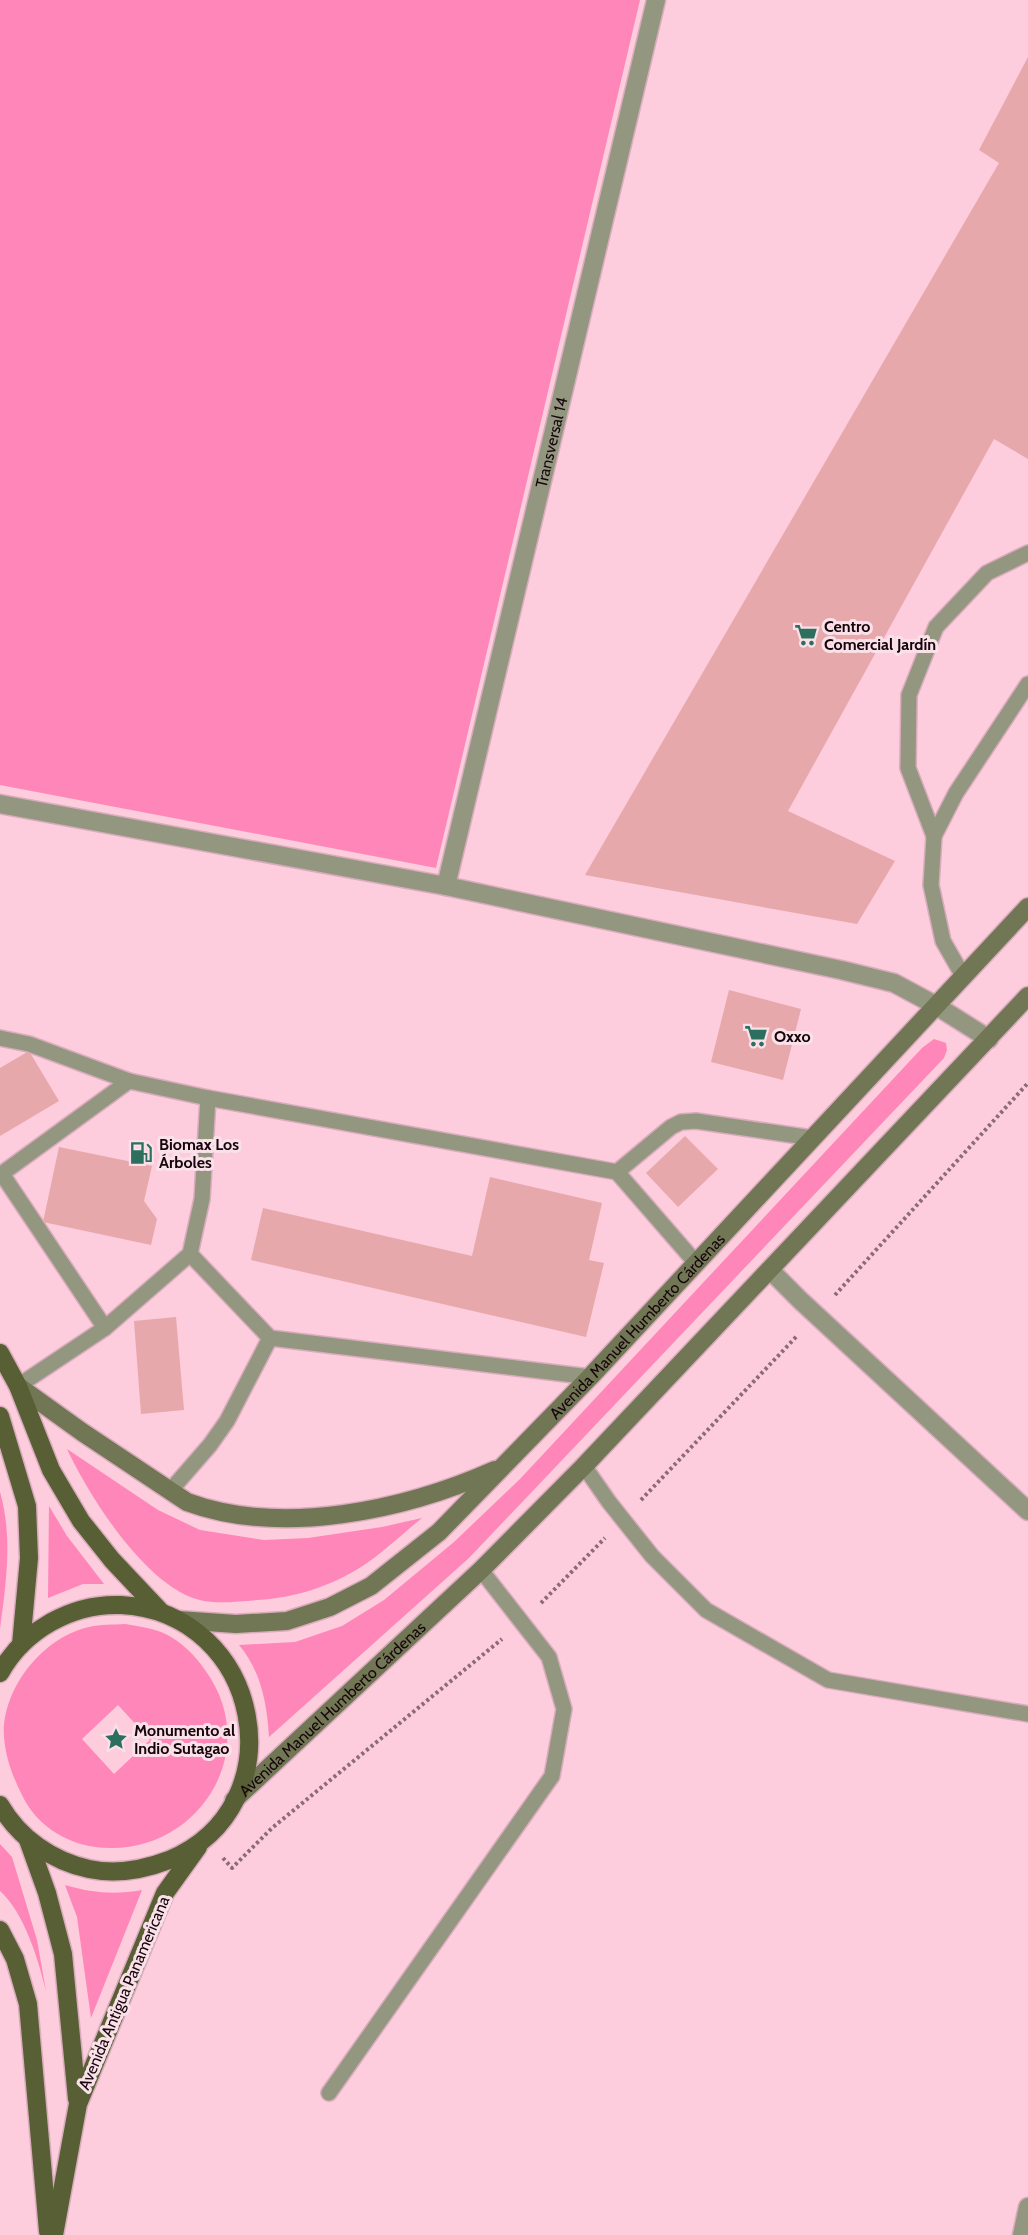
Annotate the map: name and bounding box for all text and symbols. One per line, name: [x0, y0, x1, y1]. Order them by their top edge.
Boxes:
street label: Transversal 14: [531, 395, 571, 489]
place label: Centro Comercial Jardín: [824, 617, 936, 654]
supermarket icon: Centro Comercial Jardín: [793, 622, 819, 648]
supermarket icon: Oxxo: [743, 1023, 769, 1049]
place label: Oxxo: [774, 1027, 811, 1046]
place label: Biomax Los Árboles: [159, 1135, 239, 1172]
fuel station icon: Biomax Los Árboles: [128, 1140, 154, 1166]
street label: Avenida Manuel Humberto Cárdenas: [545, 1229, 729, 1423]
street label: Avenida Manuel Humberto Cárdenas: [235, 1617, 429, 1800]
place label: Monumento al Indio Sutagao: [134, 1721, 235, 1758]
place icon: Monumento al Indio Sutagao: [103, 1726, 129, 1752]
street label: Avenida Antigua Panamericana: [75, 1893, 174, 2093]

